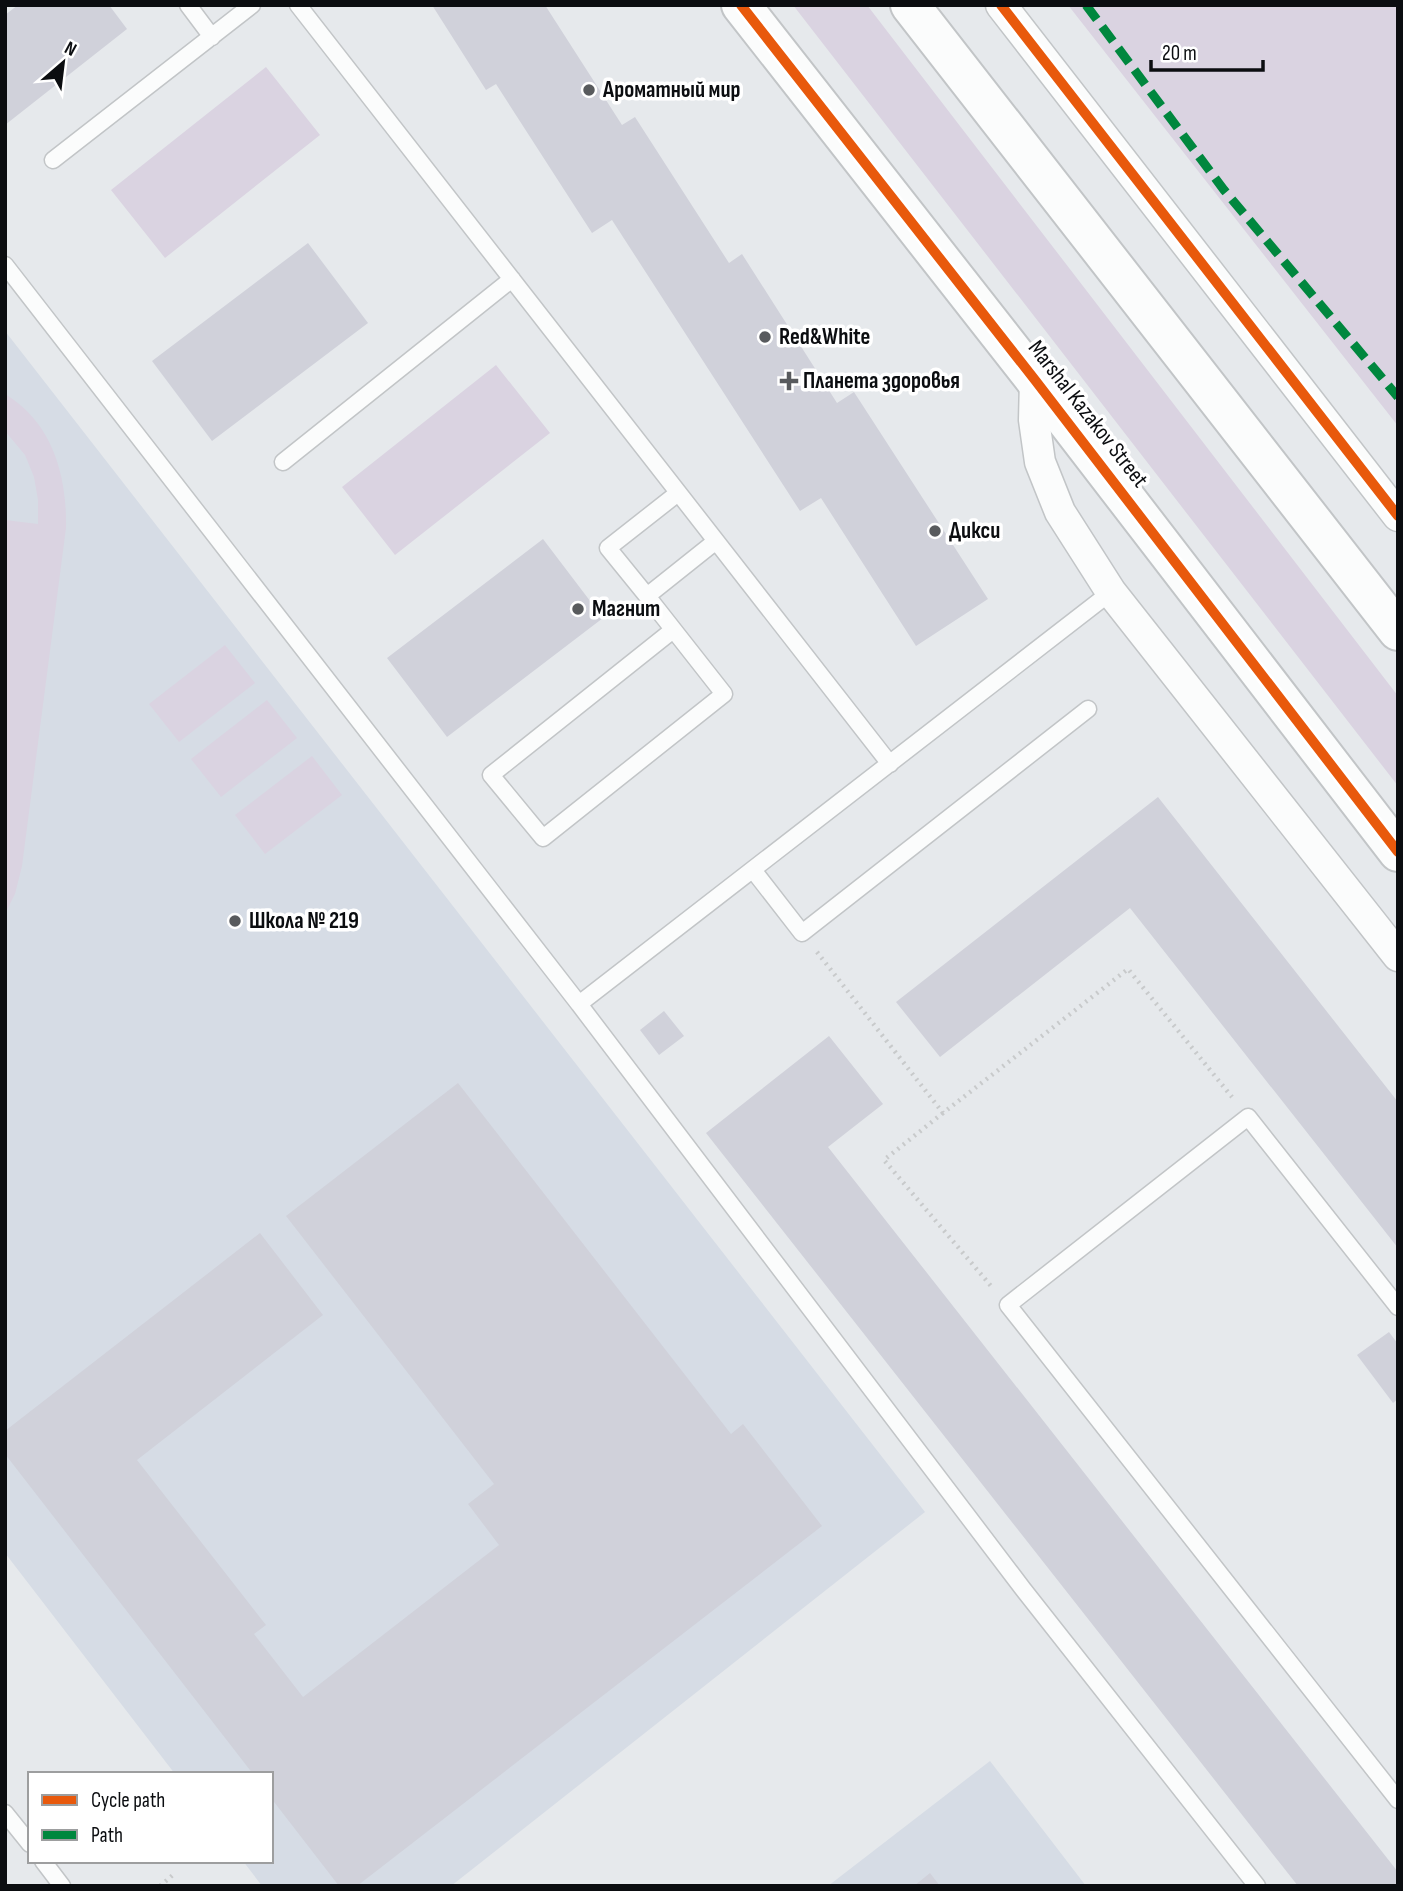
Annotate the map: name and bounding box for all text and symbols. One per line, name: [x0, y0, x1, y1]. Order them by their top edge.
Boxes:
north arrow: [28, 28, 98, 98]
scale bar: [1151, 28, 1263, 72]
text: N: [60, 37, 80, 62]
text: 20 m: [1162, 41, 1197, 66]
place label: Ароматный мир: [602, 76, 740, 104]
marker: Ароматный мир: [581, 82, 597, 98]
place label: Red&White: [779, 323, 870, 351]
marker: Red&White: [757, 329, 773, 345]
street label: Marshal Kazakov Street: [1022, 335, 1154, 493]
place label: Планета здоровья: [803, 367, 960, 395]
marker: Планета здоровья: [781, 373, 797, 389]
place label: Дикси: [949, 517, 1000, 545]
marker: Дикси: [927, 523, 943, 539]
place label: Магнит: [592, 595, 660, 623]
marker: Магнит: [570, 601, 586, 617]
place label: Школа № 219: [249, 907, 359, 935]
marker: Школа № 219: [227, 913, 243, 929]
legend: [28, 1772, 273, 1863]
text: Cycle path: [91, 1788, 165, 1813]
text: Path: [91, 1823, 123, 1848]

